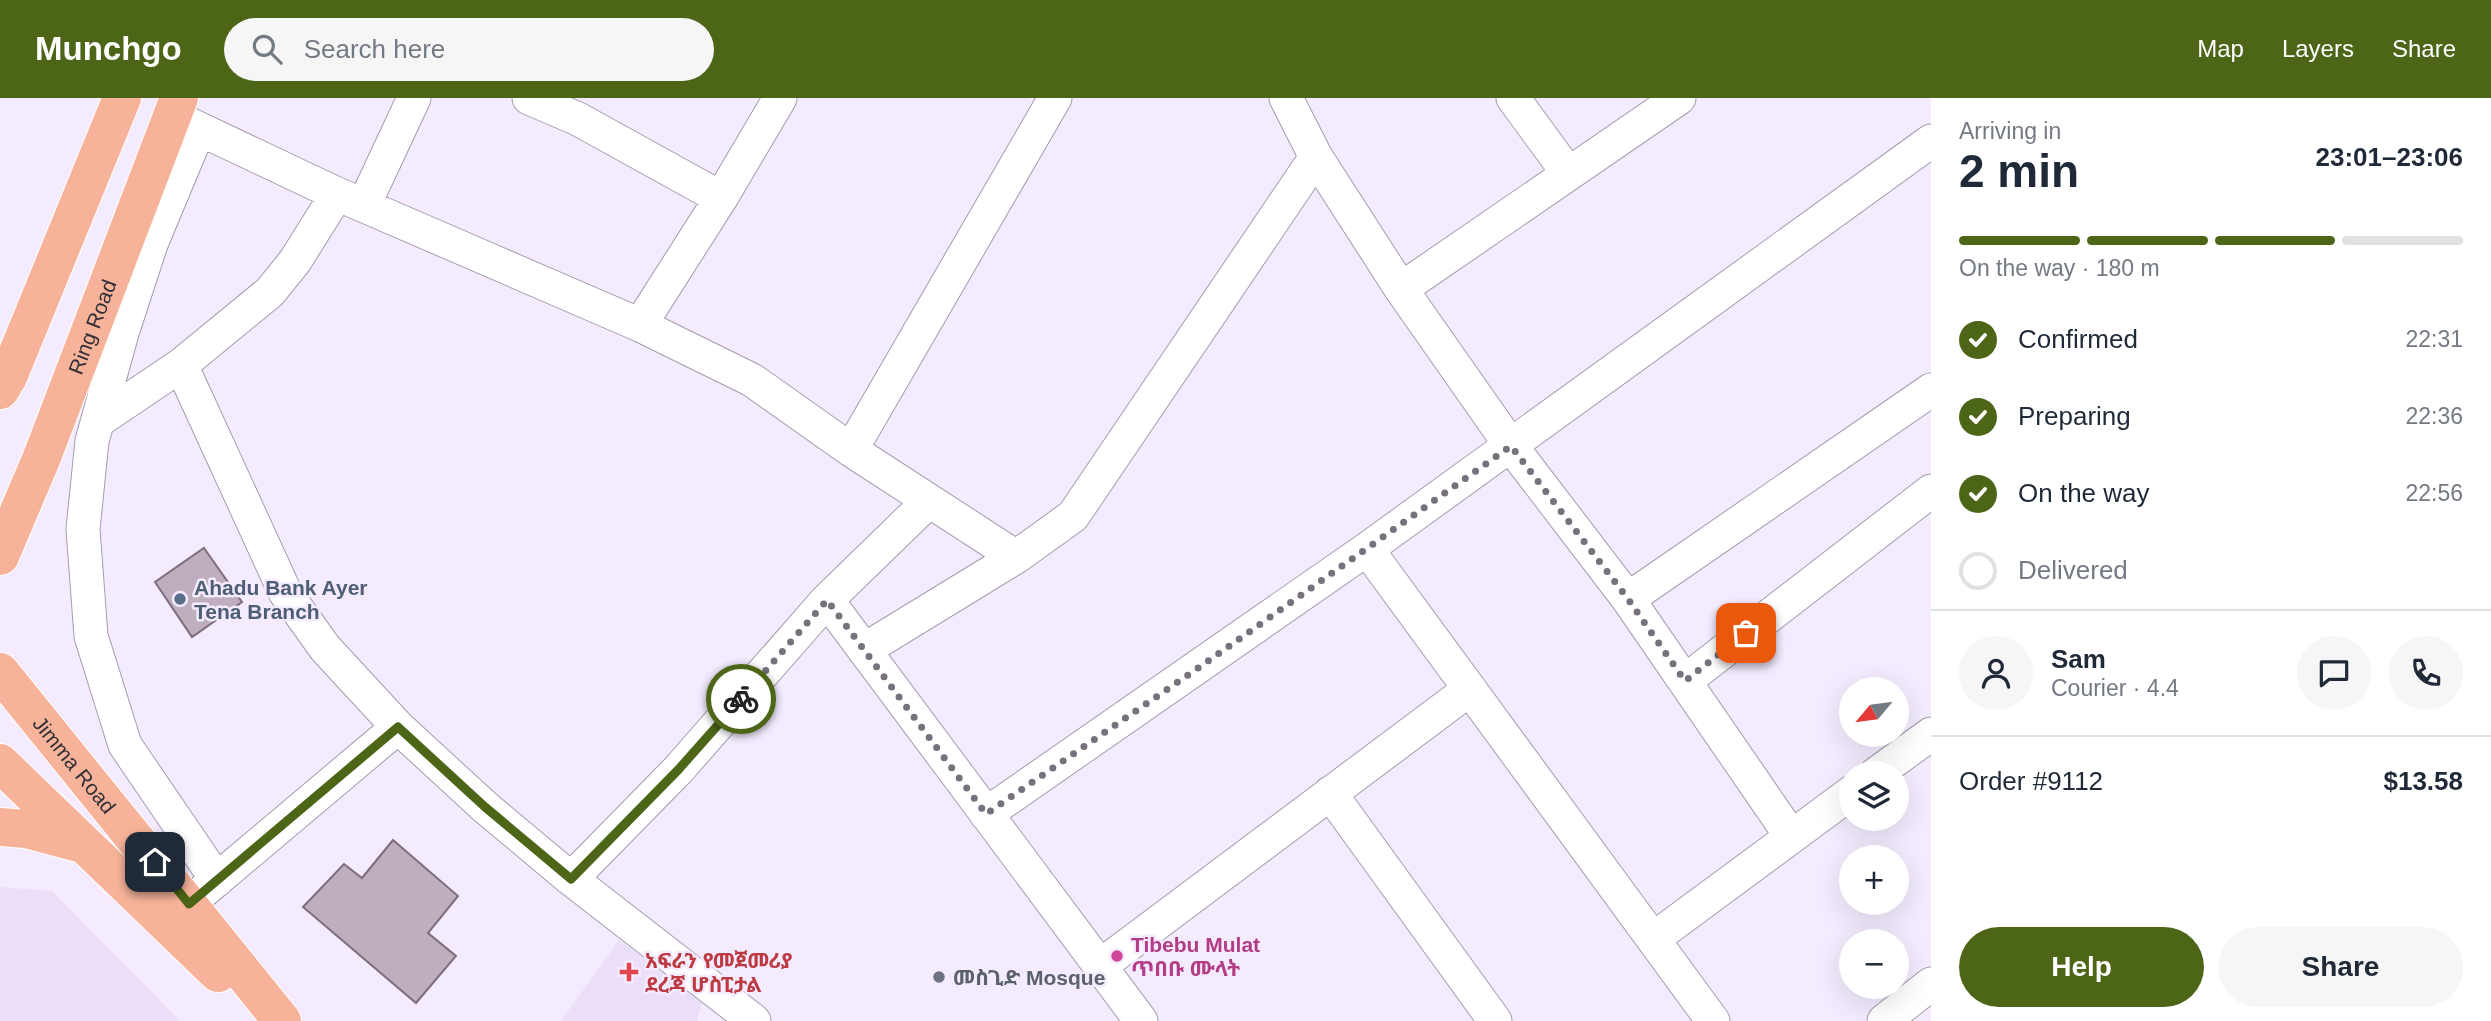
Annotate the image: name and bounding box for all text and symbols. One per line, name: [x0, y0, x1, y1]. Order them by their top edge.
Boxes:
search box: [224, 18, 714, 81]
text: Munchgo: [35, 30, 182, 67]
icon: search: [248, 30, 286, 68]
text: Search here: [304, 34, 445, 64]
text: Map: [2197, 35, 2244, 62]
text: Layers: [2282, 35, 2354, 62]
text: Share: [2392, 35, 2456, 62]
text: Arriving in: [1959, 118, 2061, 144]
text: 23:01–23:06: [2316, 142, 2463, 172]
text: 2 min: [1959, 145, 2079, 197]
text: On the way · 180 m: [1959, 255, 2160, 281]
street label: Ring Road: [63, 276, 120, 377]
icon: check: [1959, 321, 1997, 359]
text: Confirmed: [2018, 324, 2138, 354]
text: 22:31: [2405, 326, 2463, 352]
icon: check: [1959, 398, 1997, 436]
text: Preparing: [2018, 401, 2131, 431]
text: 22:36: [2405, 403, 2463, 429]
icon: check: [1959, 475, 1997, 513]
text: On the way: [2018, 478, 2150, 508]
text: 22:56: [2405, 480, 2463, 506]
text: Delivered: [2018, 555, 2128, 585]
place label: Ahadu Bank Ayer Tena Branch: [194, 576, 368, 623]
marker: Ahadu Bank Ayer Tena Branch: [172, 591, 188, 607]
pin: [1716, 603, 1776, 663]
icon: bag: [1727, 614, 1765, 652]
button: person: [1959, 636, 2033, 710]
button: chat: [2297, 636, 2371, 710]
button: phone: [2389, 636, 2463, 710]
text: Sam: [2051, 644, 2106, 674]
courier: [706, 664, 776, 734]
text: Courier · 4.4: [2051, 675, 2179, 701]
north arrow: [1839, 677, 1909, 747]
map controls: [1839, 677, 1909, 999]
icon: bike: [722, 680, 760, 718]
street label: Jimma Road: [29, 711, 121, 818]
button: layers: [1839, 761, 1909, 831]
text: Order #9112: [1959, 766, 2103, 796]
text: $13.58: [2383, 766, 2463, 796]
pin: [125, 832, 185, 892]
icon: home: [136, 843, 174, 881]
button: +: [1839, 845, 1909, 915]
button: Help: [1959, 927, 2204, 1007]
button: Share: [2218, 927, 2463, 1007]
button: −: [1839, 929, 1909, 999]
place label: Tibebu Mulat ጥበቡ ሙላት: [1131, 933, 1260, 980]
marker: Tibebu Mulat ጥበቡ ሙላት: [1109, 948, 1125, 964]
place label: አፍራን የመጀመሪያ ደረጃ ሆስፒታል: [645, 949, 793, 996]
marker: አፍራን የመጀመሪያ ደረጃ ሆስፒታል: [619, 962, 639, 982]
place label: መስጊድ Mosque: [953, 966, 1105, 989]
marker: መስጊድ Mosque: [931, 969, 947, 985]

